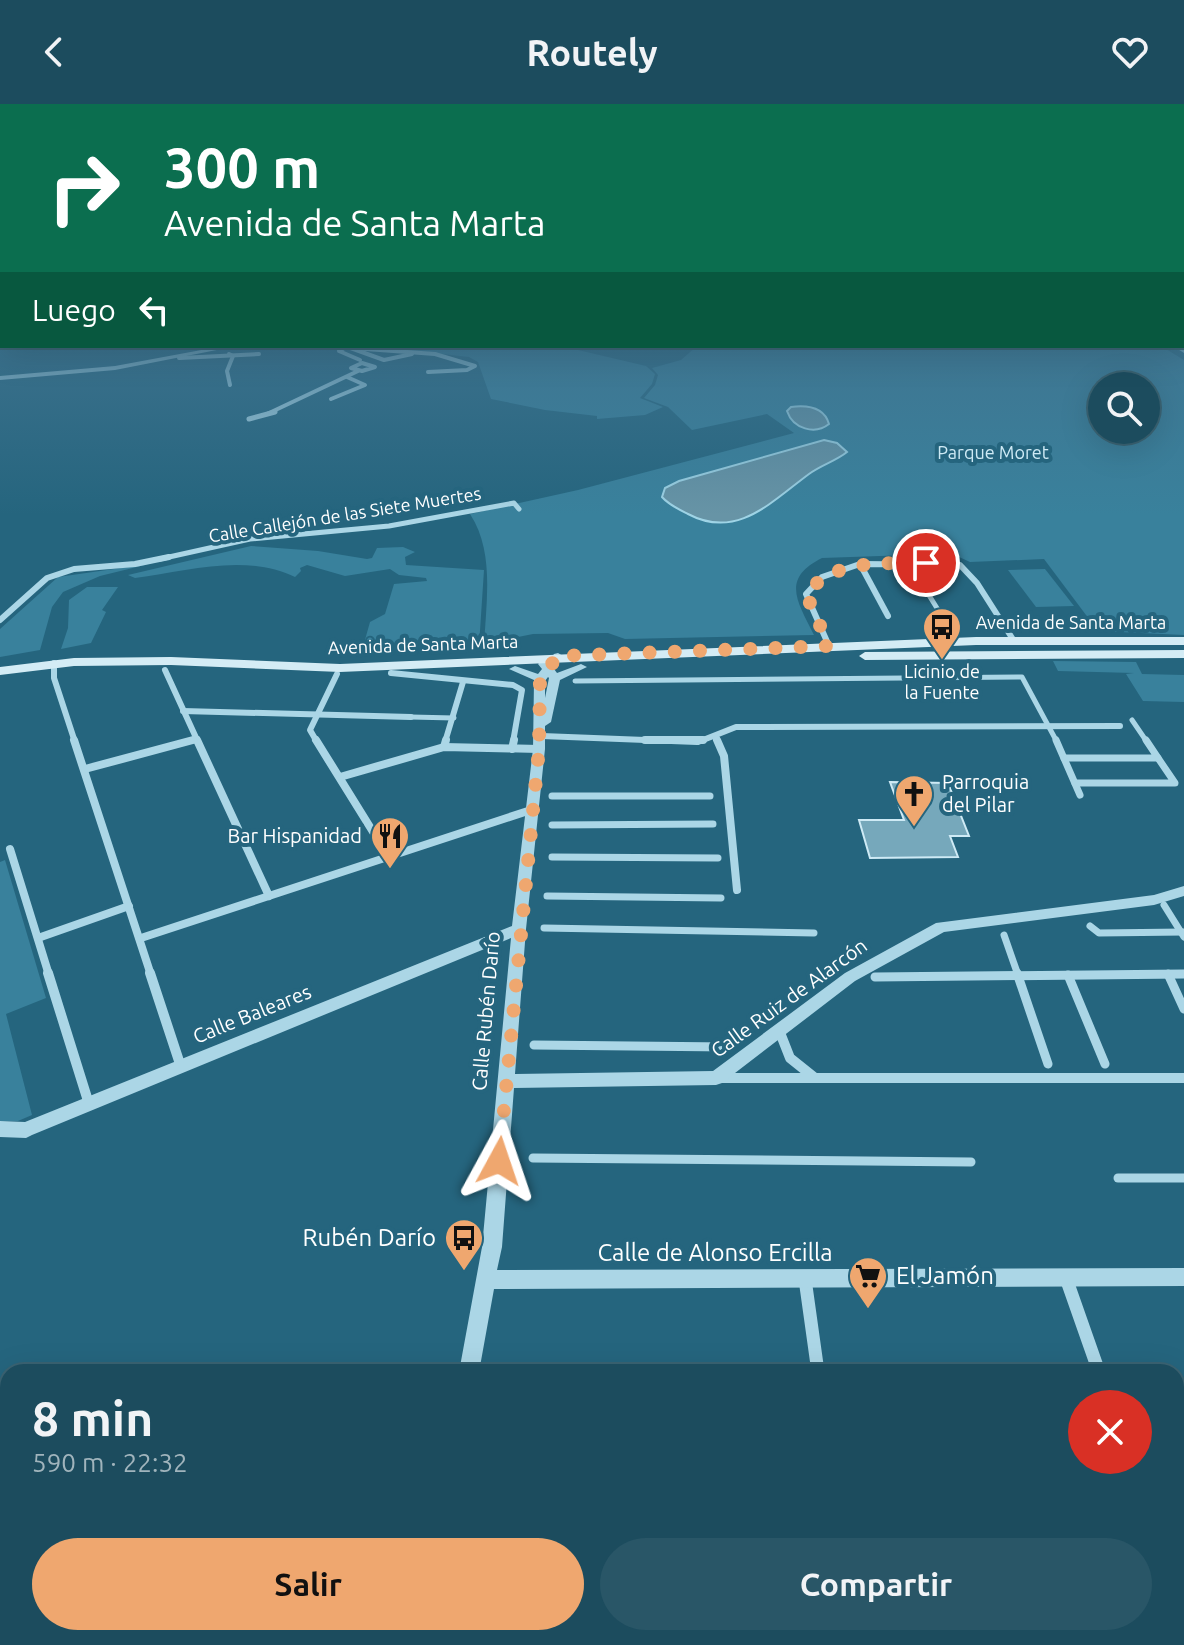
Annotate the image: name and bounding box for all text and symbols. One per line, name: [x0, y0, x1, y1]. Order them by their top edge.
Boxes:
icon: back: [32, 30, 76, 74]
icon: heart: [1108, 30, 1152, 74]
text: Routely: [526, 32, 658, 73]
icon: right: [32, 136, 136, 240]
text: 300 m: [164, 136, 320, 199]
text: Avenida de Santa Marta: [164, 202, 545, 243]
icon: left: [132, 288, 176, 332]
text: Luego: [32, 293, 116, 327]
map controls: [1088, 372, 1160, 444]
button: search: [1088, 372, 1160, 444]
park label: Parque Moret: [937, 442, 1049, 462]
street label: Calle Callejón de las Siete Muertes: [207, 483, 483, 545]
pin: [892, 529, 960, 597]
icon: arrive: [904, 541, 948, 585]
bus stop icon: Licinio de la Fuente: [921, 606, 963, 661]
street label: Avenida de Santa Marta: [976, 612, 1166, 632]
street label: Avenida de Santa Marta: [327, 631, 519, 657]
place label: Licinio de la Fuente: [904, 661, 980, 702]
place label: Parroquia del Pilar: [942, 770, 1029, 816]
church icon: Parroquia del Pilar: [893, 773, 935, 828]
restaurant icon: Bar Hispanidad: [369, 815, 411, 870]
place label: Bar Hispanidad: [227, 824, 362, 847]
street label: Calle Rubén Darío: [467, 930, 504, 1092]
street label: Calle Ruiz de Alarcón: [706, 933, 871, 1062]
street label: Calle Baleares: [189, 979, 314, 1048]
position arrow: [457, 1119, 541, 1203]
bus stop icon: Rubén Darío: [443, 1217, 485, 1272]
place label: Rubén Darío: [303, 1224, 436, 1251]
street label: Calle de Alonso Ercilla: [597, 1239, 833, 1266]
supermarket icon: El Jamón: [847, 1255, 889, 1310]
place label: El Jamón: [896, 1262, 994, 1289]
button: close: [1068, 1390, 1152, 1474]
text: 8 min: [32, 1391, 153, 1445]
text: 590 m · 22:32: [32, 1448, 188, 1477]
button: Salir: [32, 1538, 584, 1630]
button: Compartir: [600, 1538, 1152, 1630]

